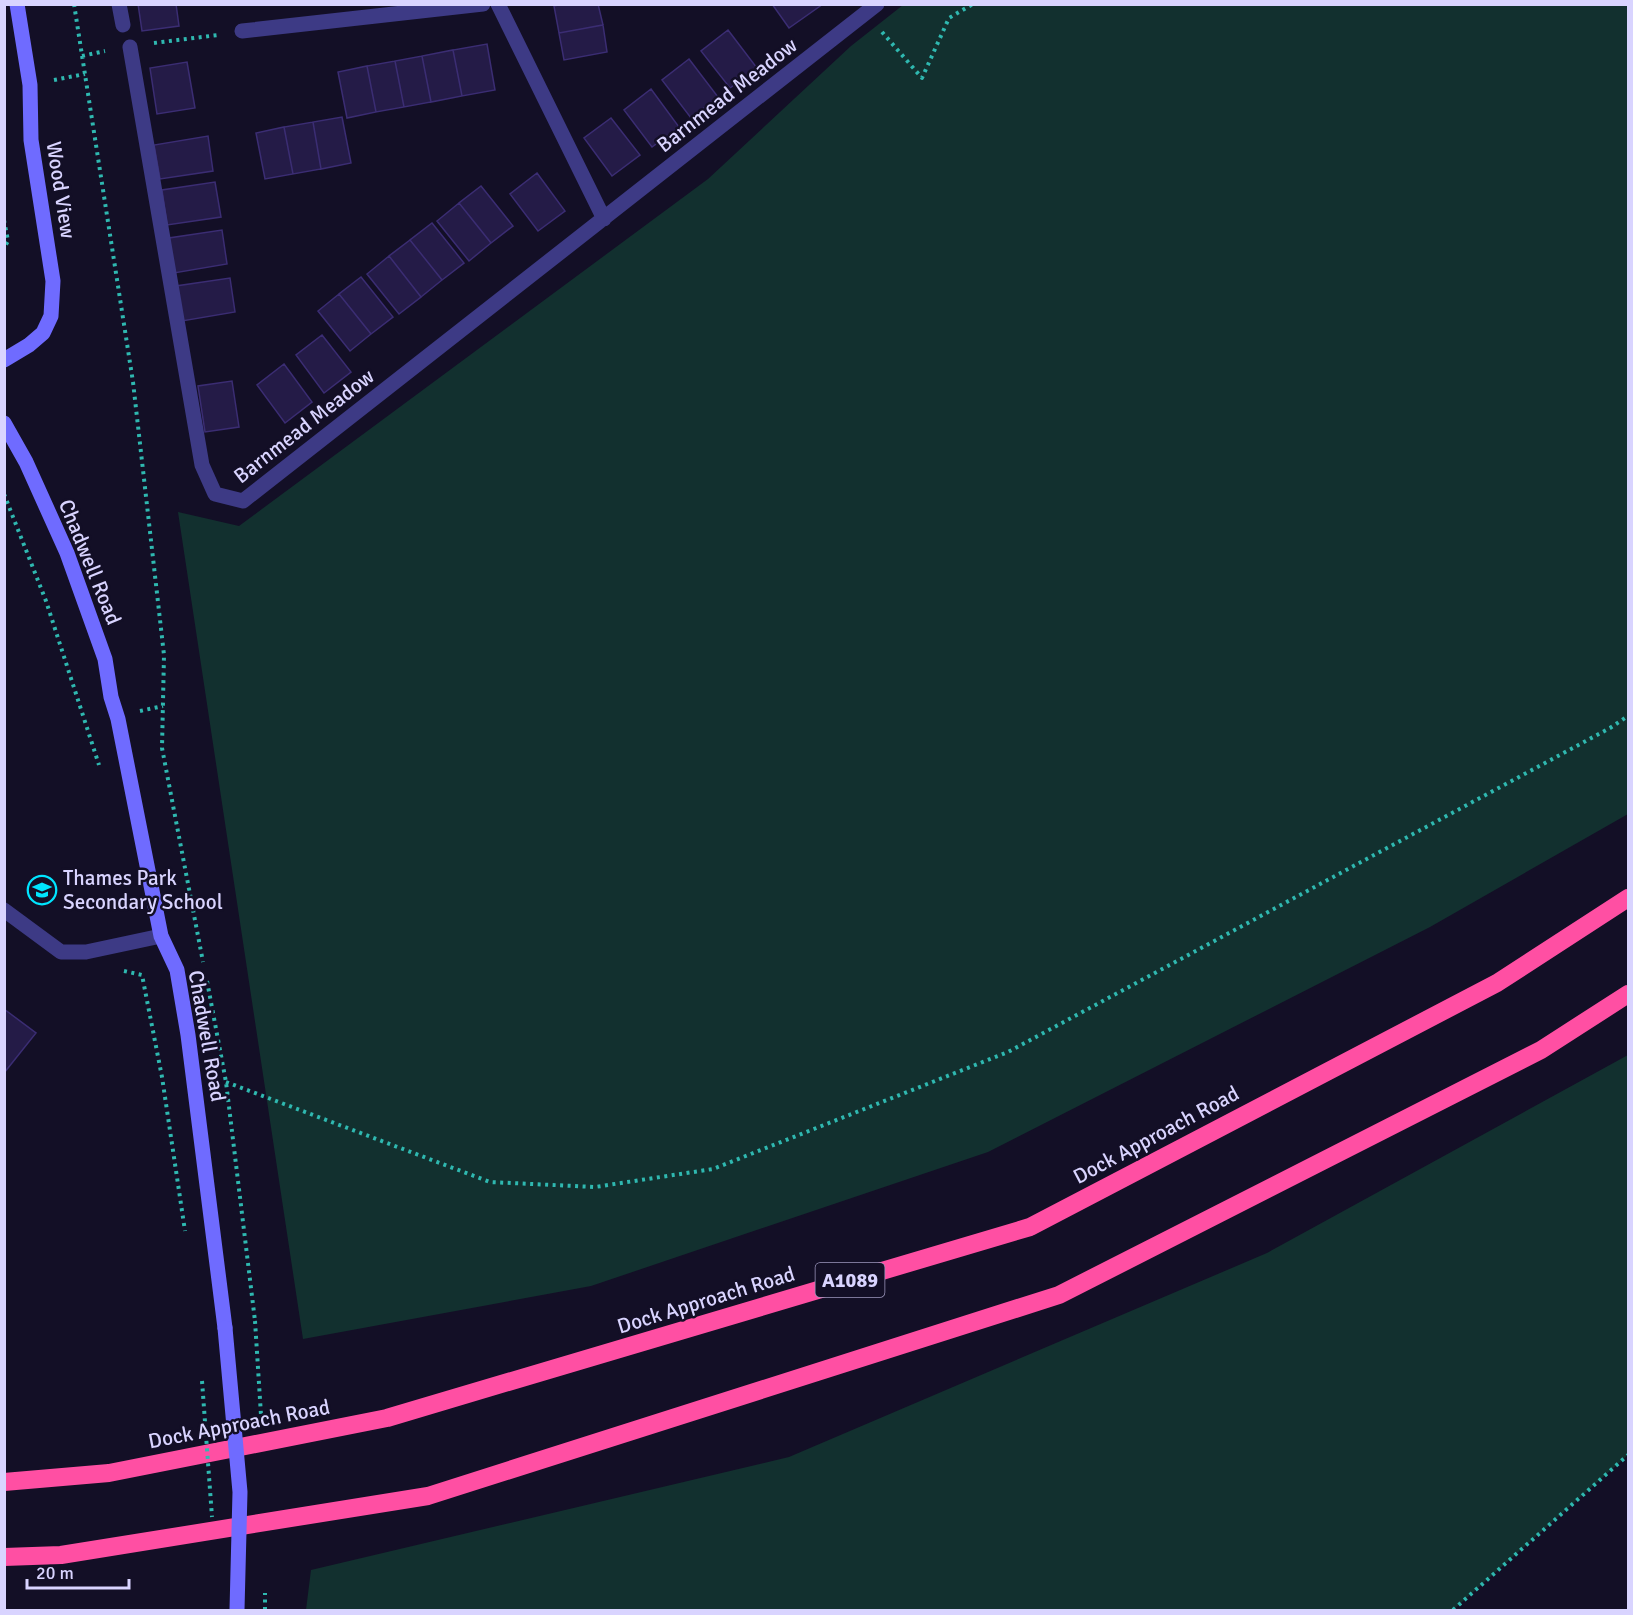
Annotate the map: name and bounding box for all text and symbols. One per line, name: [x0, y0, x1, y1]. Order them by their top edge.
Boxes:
street label: Barnmead Meadow: [652, 32, 802, 158]
street label: Wood View: [41, 140, 81, 240]
street label: Barnmead Meadow: [229, 363, 379, 489]
street label: Chadwell Road: [53, 496, 127, 628]
place label: Thames Park Secondary School: [63, 865, 223, 915]
school or university icon: Thames Park Secondary School: [26, 874, 58, 906]
street label: Chadwell Road: [183, 968, 231, 1104]
street label: Dock Approach Road: [1068, 1080, 1244, 1190]
street label: Dock Approach Road: [614, 1261, 798, 1339]
road number: A1089: [816, 1263, 884, 1297]
street label: Dock Approach Road: [146, 1394, 332, 1454]
scale bar: [27, 1552, 129, 1590]
text: 20 m: [36, 1562, 74, 1584]

